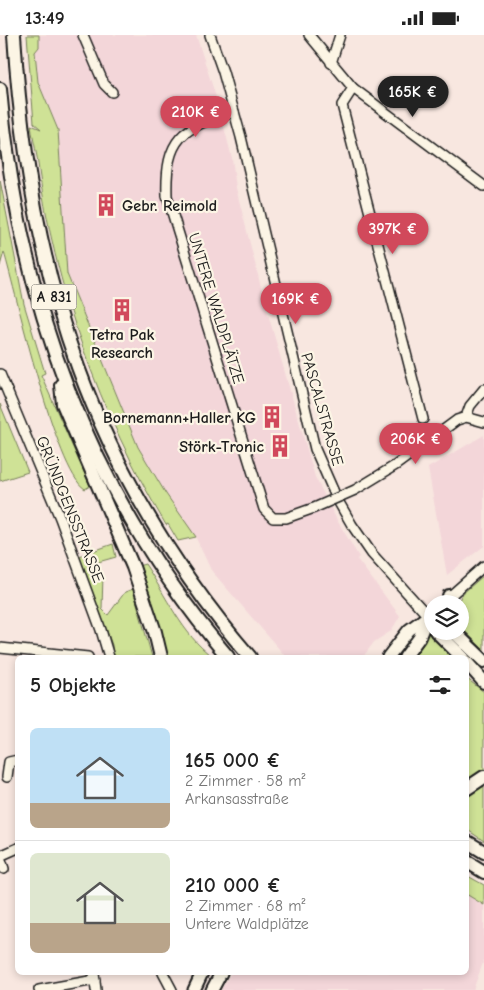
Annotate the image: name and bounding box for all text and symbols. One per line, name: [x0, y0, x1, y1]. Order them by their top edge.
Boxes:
text: 13:49: [25, 7, 65, 29]
pin: 165K €: [372, 76, 454, 118]
text: 165K €: [389, 83, 437, 101]
pin: 210K €: [155, 96, 237, 138]
text: 210K €: [171, 103, 221, 121]
building icon: Gebr. Reimold: [93, 192, 119, 218]
place label: Gebr. Reimold: [122, 197, 217, 215]
pin: 397K €: [352, 213, 434, 255]
text: 397K €: [368, 220, 418, 238]
street label: UNTERE WALDPLÄTZE: [185, 231, 248, 386]
pin: 169K €: [255, 283, 337, 325]
road number: A 831: [32, 285, 76, 309]
text: 169K €: [272, 290, 320, 308]
building icon: Tetra Pak Research: [109, 297, 135, 323]
place label: Tetra Pak Research: [90, 326, 155, 362]
street label: PASCALSTRASSE: [297, 351, 347, 468]
building icon: Bornemann+Haller KG: [259, 404, 285, 430]
place label: Bornemann+Haller KG: [103, 409, 256, 427]
pin: 206K €: [375, 423, 457, 465]
text: 206K €: [390, 430, 442, 448]
street label: GRÜNDGENSSTRASSE: [32, 433, 108, 586]
building icon: Störk-Tronic: [267, 433, 293, 459]
place label: Störk-Tronic: [179, 438, 264, 456]
map controls: [424, 595, 469, 640]
button: layers: [424, 595, 469, 640]
icon: filters: [426, 671, 454, 699]
text: 5 Objekte: [30, 673, 116, 697]
icon: home: [70, 748, 130, 808]
text: 165 000 €: [185, 748, 281, 772]
text: 2 Zimmer · 58 m²: [185, 772, 305, 790]
text: Arkansasstraße: [185, 790, 289, 808]
icon: home: [70, 873, 130, 933]
text: 210 000 €: [185, 873, 281, 897]
text: 2 Zimmer · 68 m²: [185, 897, 305, 915]
text: Untere Waldplätze: [185, 915, 309, 933]

